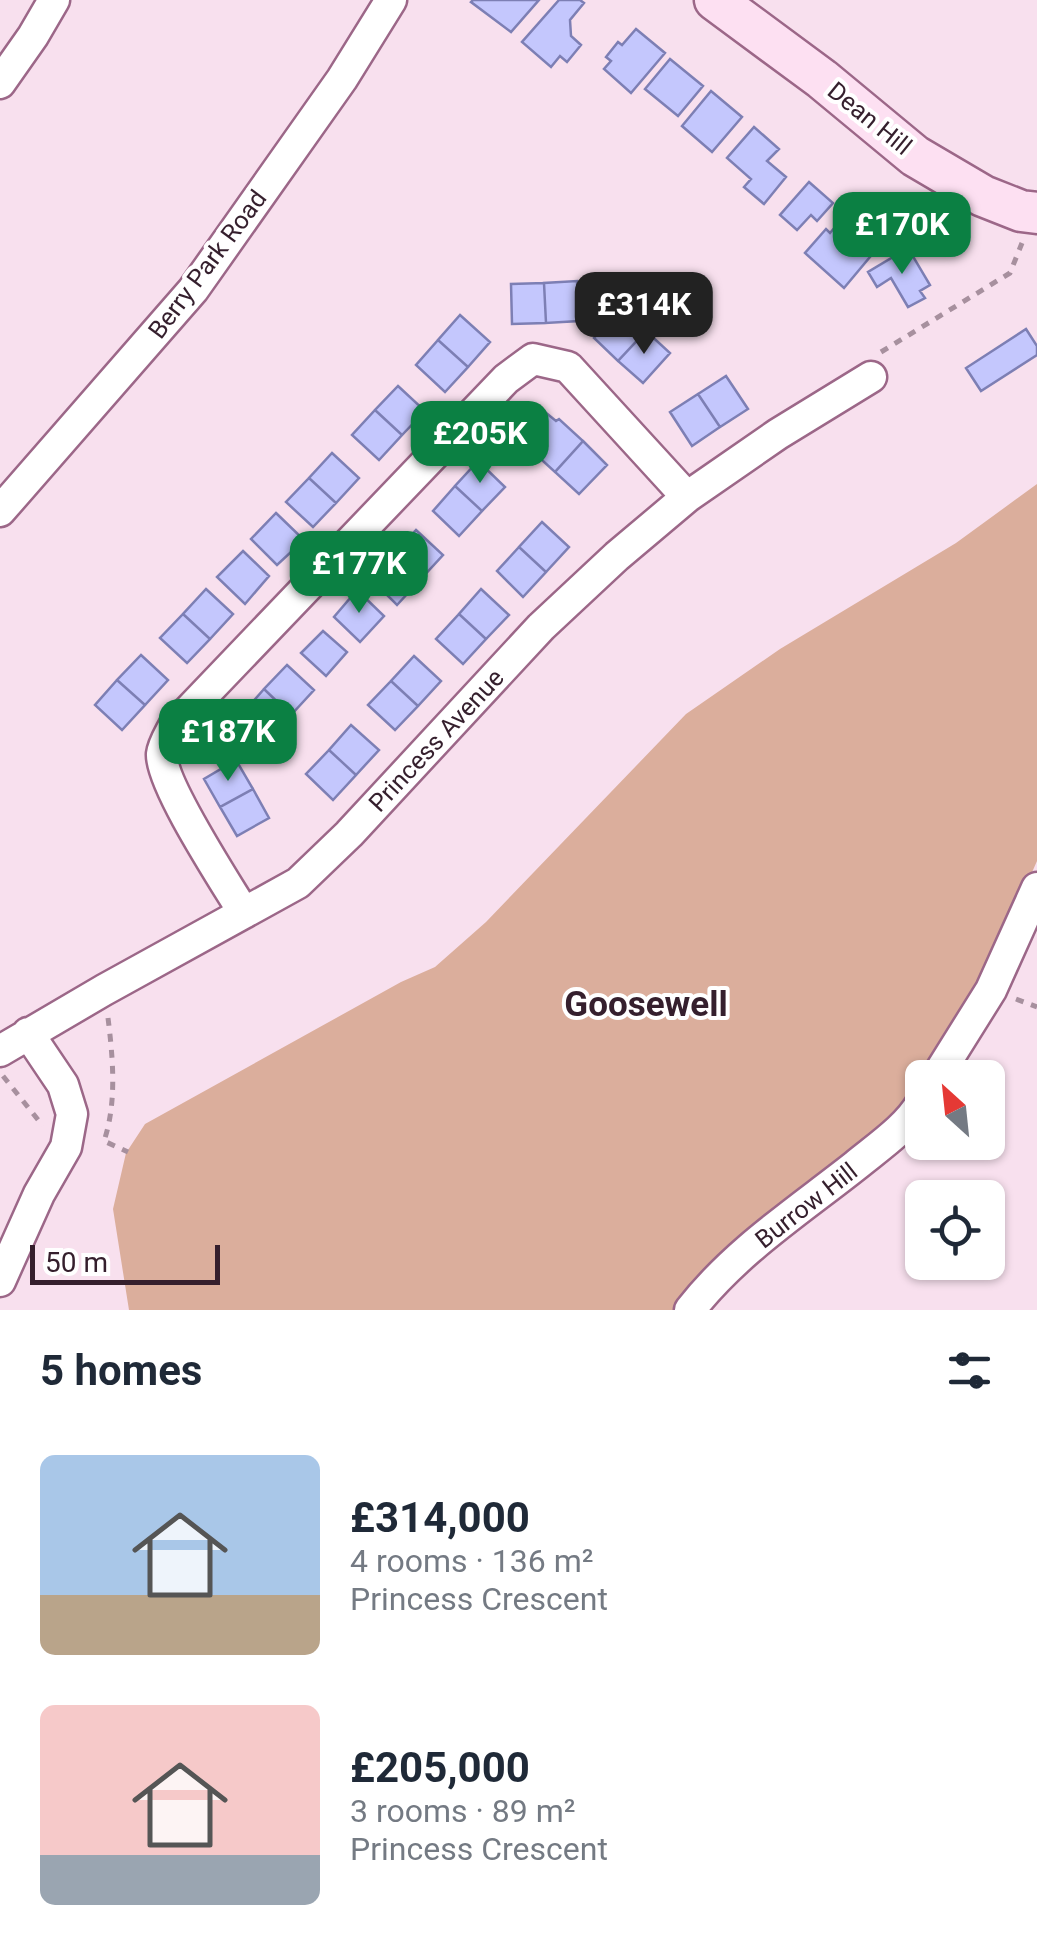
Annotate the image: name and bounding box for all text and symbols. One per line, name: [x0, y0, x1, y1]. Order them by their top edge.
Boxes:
street label: Dean Hill: [822, 76, 917, 161]
street label: Berry Park Road: [142, 185, 273, 344]
pin: £170K: [832, 192, 972, 277]
text: £170K: [855, 205, 949, 243]
pin: £314K: [574, 272, 714, 357]
text: £314K: [597, 285, 691, 323]
pin: £205K: [410, 401, 550, 486]
text: £205K: [433, 414, 527, 452]
pin: £177K: [289, 531, 429, 616]
text: £177K: [312, 544, 406, 582]
street label: Princess Avenue: [363, 663, 510, 818]
pin: £187K: [158, 699, 298, 784]
text: £187K: [181, 712, 275, 750]
district label: Goosewell: [564, 984, 728, 1025]
north arrow: [905, 1060, 1005, 1160]
map controls: [905, 1060, 1005, 1280]
street label: Burrow Hill: [750, 1157, 863, 1254]
button: locate: [905, 1180, 1005, 1280]
scale bar: [30, 1240, 220, 1284]
text: 50 m: [45, 1246, 108, 1279]
icon: filters: [942, 1343, 997, 1398]
text: 5 homes: [40, 1346, 202, 1395]
text: £314,000: [350, 1493, 530, 1542]
icon: home: [120, 1495, 240, 1615]
text: 4 rooms · 136 m²: [350, 1542, 593, 1580]
text: Princess Crescent: [350, 1580, 608, 1618]
text: £205,000: [350, 1743, 530, 1792]
icon: home: [120, 1745, 240, 1865]
text: 3 rooms · 89 m²: [350, 1792, 575, 1830]
text: Princess Crescent: [350, 1830, 608, 1868]

